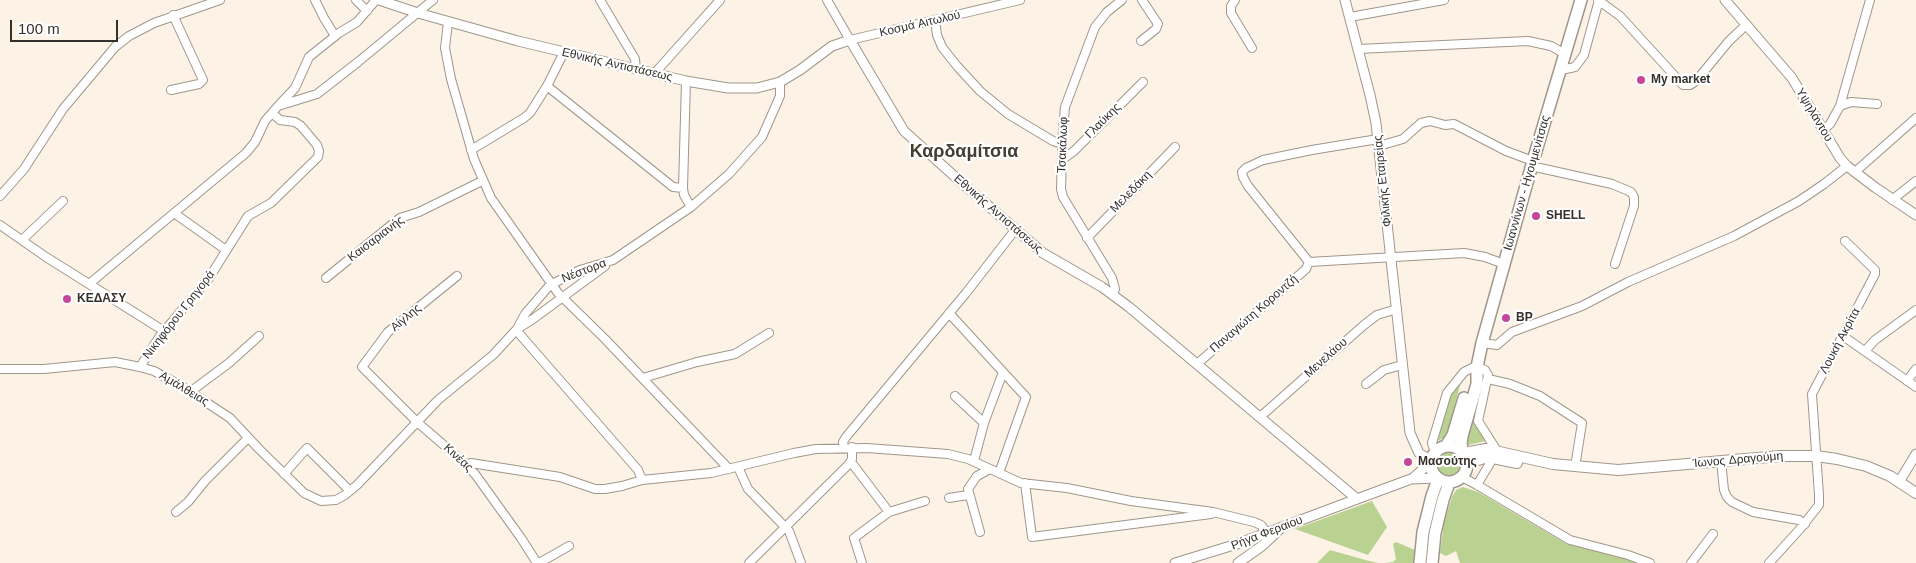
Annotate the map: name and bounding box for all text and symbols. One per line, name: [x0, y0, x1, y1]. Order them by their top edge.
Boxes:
street label: Κοσμά Αιτωλού: [878, 8, 962, 40]
scale bar: [12, 10, 120, 42]
text: 100 m: [18, 20, 60, 37]
street label: Εθνικής Αντιστάσεως: [560, 45, 674, 85]
place label: My market: [1651, 73, 1710, 87]
marker: My market: [1635, 74, 1647, 86]
street label: Υψηλάντου: [1792, 86, 1836, 144]
street label: Γλαύκης: [1082, 100, 1124, 142]
street label: Ιωαννίνων - Ηγουμενίτσας: [1501, 114, 1553, 252]
street label: Τσακάλωφ: [1055, 117, 1071, 173]
street label: Φιλικής Εταιρείας: [1371, 134, 1395, 228]
district label: Καρδαμίτσια: [910, 141, 1018, 163]
street label: Μελεδάκη: [1107, 168, 1155, 216]
street label: Εθνικής Αντιστάσεως: [951, 171, 1045, 257]
place label: SHELL: [1546, 209, 1585, 223]
marker: SHELL: [1530, 210, 1542, 222]
street label: Καισαριανής: [345, 213, 407, 265]
street label: Νέστορα: [560, 256, 608, 286]
street label: Νικηφόρου Γρηγορά: [140, 268, 218, 362]
street label: Παναγιώτη Κοροντζή: [1207, 272, 1301, 356]
place label: ΚΕΔΑΣΥ: [77, 292, 126, 306]
marker: ΚΕΔΑΣΥ: [61, 293, 73, 305]
street label: Αίγλης: [388, 301, 424, 335]
street label: Λουκή Ακρίτα: [1817, 306, 1863, 376]
place label: BP: [1516, 311, 1533, 325]
marker: BP: [1500, 312, 1512, 324]
street label: Μενελάου: [1302, 335, 1350, 381]
street label: Αμάλθειας: [157, 369, 211, 409]
street label: Κινέας: [440, 441, 476, 475]
street label: Ίωνος Δραγούμη: [1692, 449, 1784, 471]
place label: Μασούτης: [1418, 455, 1477, 469]
marker: Μασούτης: [1402, 456, 1414, 468]
street label: Ρήγα Φεραίου: [1229, 513, 1305, 553]

